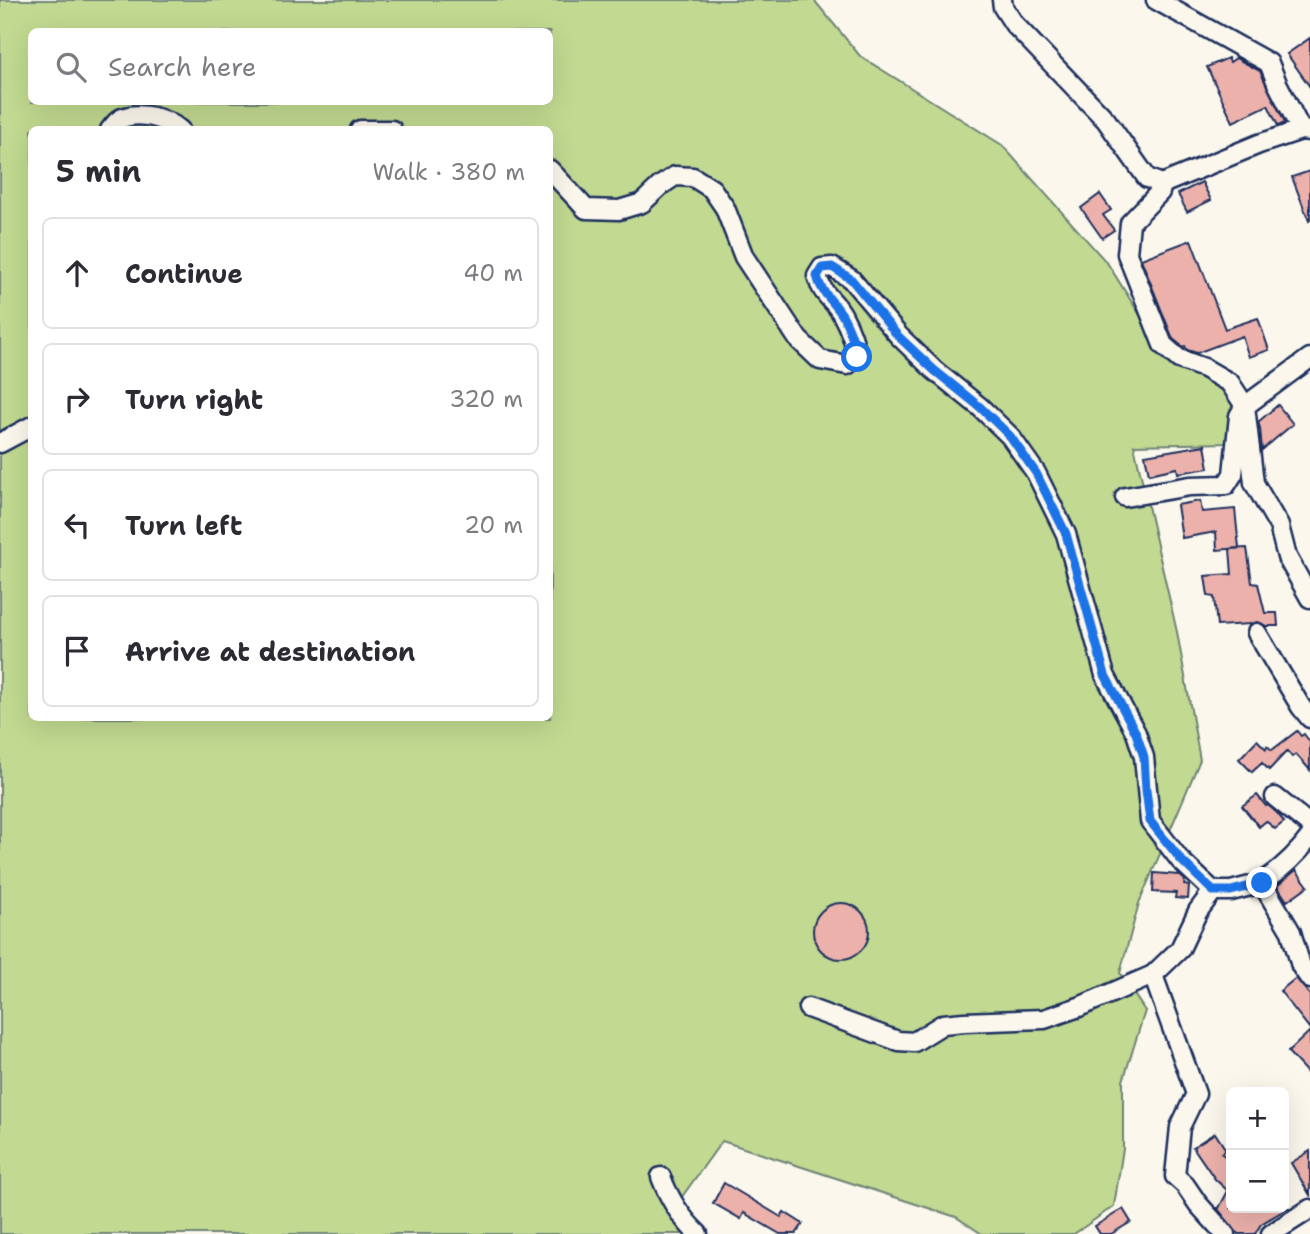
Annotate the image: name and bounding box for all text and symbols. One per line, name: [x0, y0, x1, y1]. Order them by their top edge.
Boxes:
search box: [28, 28, 553, 105]
icon: search: [52, 48, 90, 86]
text: Search here: [108, 49, 257, 84]
text: 5 min: [56, 151, 141, 192]
text: Walk · 380 m: [372, 157, 525, 187]
icon: ahead: [58, 254, 96, 292]
text: Continue: [125, 256, 243, 291]
text: 40 m: [463, 258, 523, 288]
route start: [841, 341, 872, 372]
icon: right: [58, 380, 96, 418]
text: Turn right: [125, 382, 263, 417]
text: 320 m: [449, 384, 523, 414]
icon: left: [58, 506, 96, 544]
text: Turn left: [125, 508, 242, 543]
text: 20 m: [464, 510, 523, 540]
icon: arrive: [58, 632, 96, 670]
text: Arrive at destination: [125, 634, 415, 669]
route end: [1246, 867, 1277, 898]
map controls: [1226, 1087, 1289, 1213]
button: +: [1226, 1087, 1289, 1150]
button: −: [1226, 1150, 1289, 1213]

